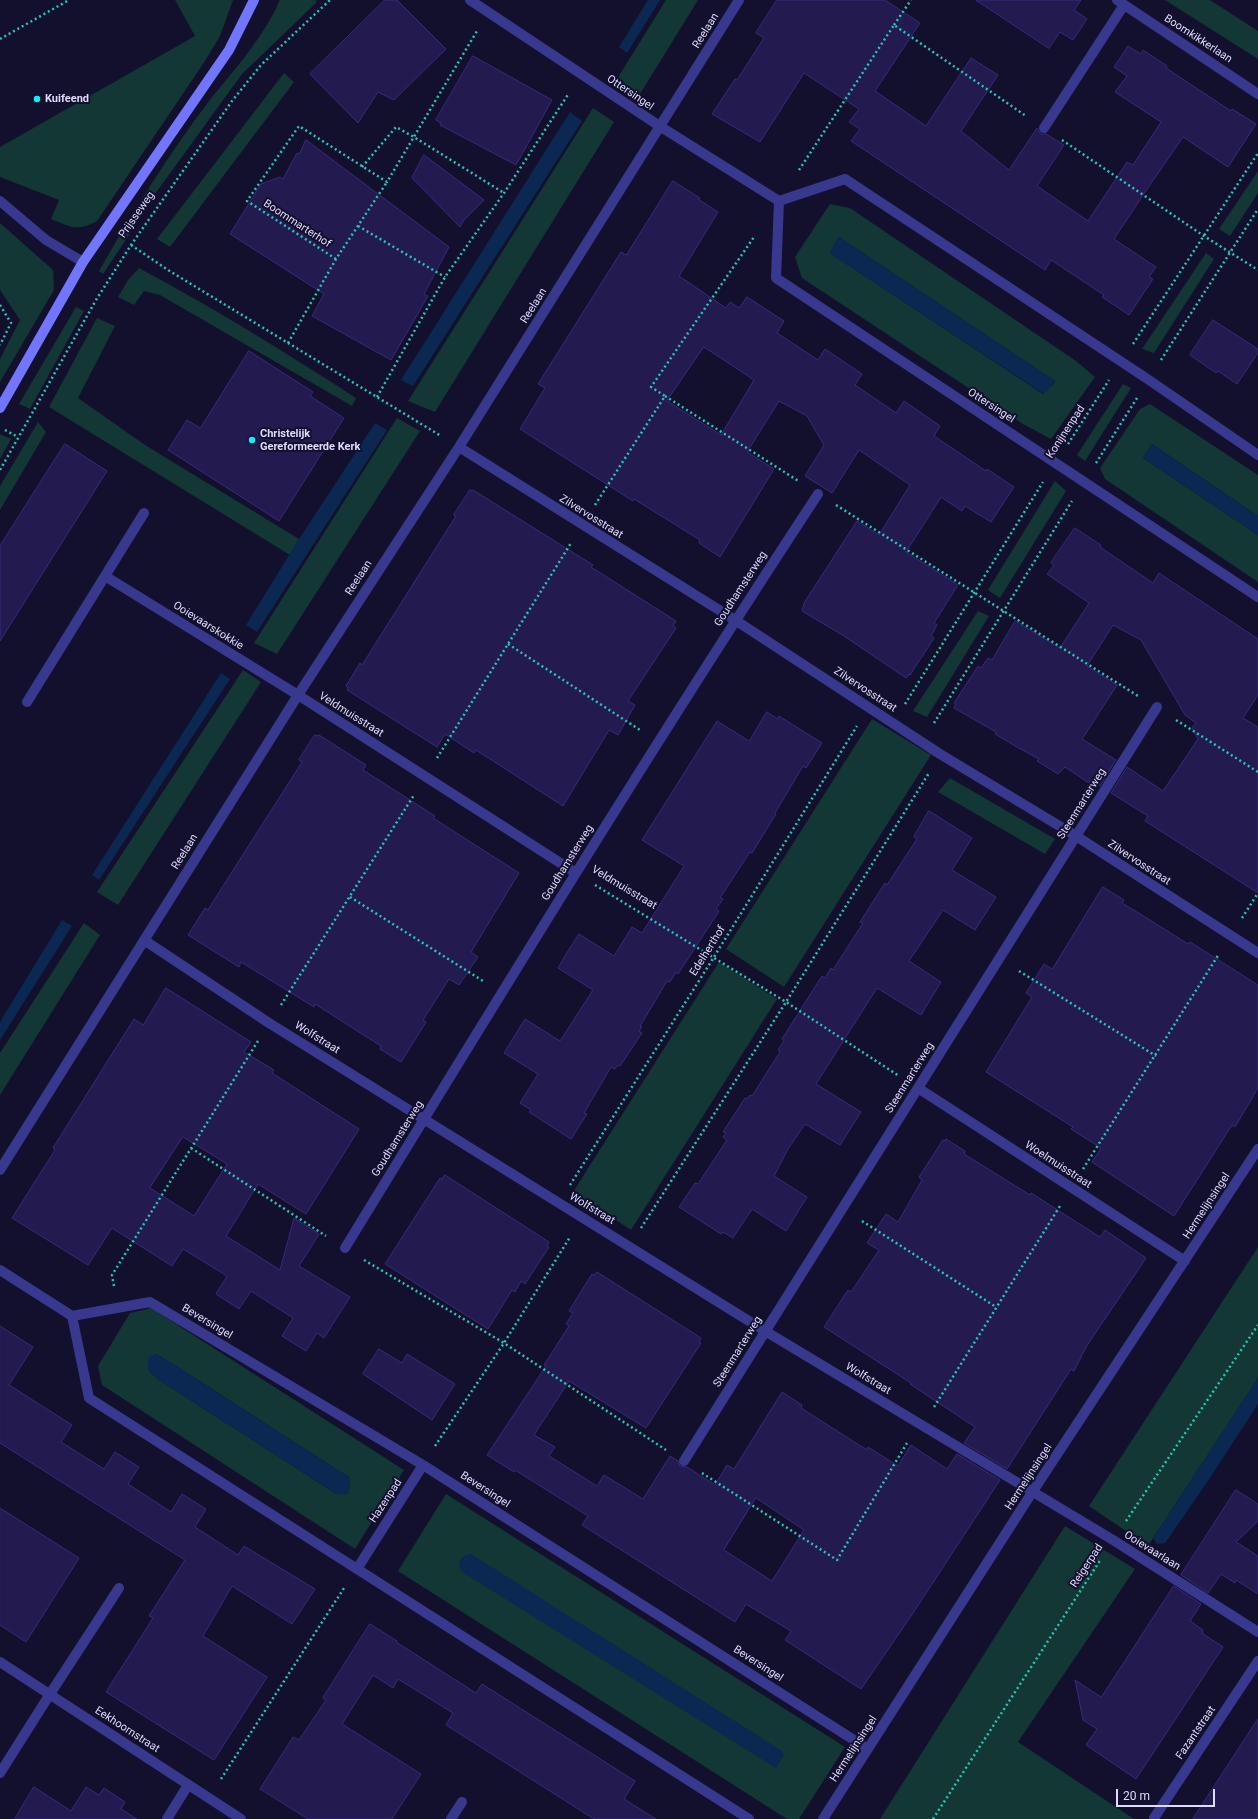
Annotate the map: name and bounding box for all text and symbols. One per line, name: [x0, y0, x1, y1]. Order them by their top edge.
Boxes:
street label: Reelaan: [690, 11, 722, 51]
street label: Boomkikkerlaan: [1161, 12, 1235, 66]
street label: Ottersingel: [604, 73, 656, 113]
place label: Kuifeend: [45, 92, 89, 106]
marker: Kuifeend: [32, 94, 42, 104]
street label: Prijsseweg: [116, 189, 158, 241]
street label: Boommarterhof: [261, 197, 333, 251]
street label: Reelaan: [518, 286, 550, 326]
street label: Ottersingel: [965, 386, 1017, 426]
street label: Konijnenpad: [1044, 403, 1088, 461]
place label: Christelijk Gereformeerde Kerk: [260, 427, 360, 453]
marker: Christelijk Gereformeerde Kerk: [247, 435, 257, 445]
street label: Zilvervosstraat: [557, 492, 625, 542]
street label: Goudhamsterweg: [712, 549, 770, 629]
street label: Reelaan: [343, 558, 375, 598]
street label: Ooievaarskokkie: [170, 599, 246, 653]
street label: Zilvervosstraat: [831, 665, 899, 715]
street label: Veldmuisstraat: [316, 690, 386, 740]
street label: Steenmarterweg: [1055, 766, 1109, 842]
street label: Goudhamsterweg: [539, 823, 597, 903]
street label: Reelaan: [169, 832, 201, 872]
street label: Zilvervosstraat: [1105, 838, 1173, 888]
street label: Veldmuisstraat: [589, 863, 659, 913]
street label: Edelherthof: [687, 924, 729, 978]
street label: Wolfstraat: [292, 1019, 342, 1057]
street label: Steenmarterweg: [883, 1040, 937, 1116]
street label: Goudhamsterweg: [369, 1099, 427, 1179]
street label: Woelmuisstraat: [1022, 1139, 1094, 1191]
street label: Hermelijnsingel: [1181, 1171, 1233, 1241]
street label: Wolfstraat: [567, 1190, 617, 1228]
street label: Beversingel: [179, 1302, 235, 1342]
street label: Steenmarterweg: [711, 1314, 765, 1390]
street label: Wolfstraat: [843, 1360, 893, 1398]
street label: Hermelijnsingel: [1003, 1442, 1055, 1512]
street label: Beversingel: [458, 1469, 512, 1511]
street label: Hazenpad: [367, 1477, 405, 1525]
street label: Ooievaarlaan: [1121, 1528, 1183, 1574]
street label: Reigerpad: [1068, 1542, 1106, 1590]
street label: Beversingel: [731, 1643, 785, 1685]
street label: Eekhoornstraat: [92, 1704, 162, 1756]
street label: Fazantstraat: [1173, 1704, 1219, 1762]
street label: Hermelijnsingel: [828, 1714, 880, 1784]
scale bar: [1118, 1781, 1217, 1807]
text: 20 m: [1123, 1789, 1150, 1803]

